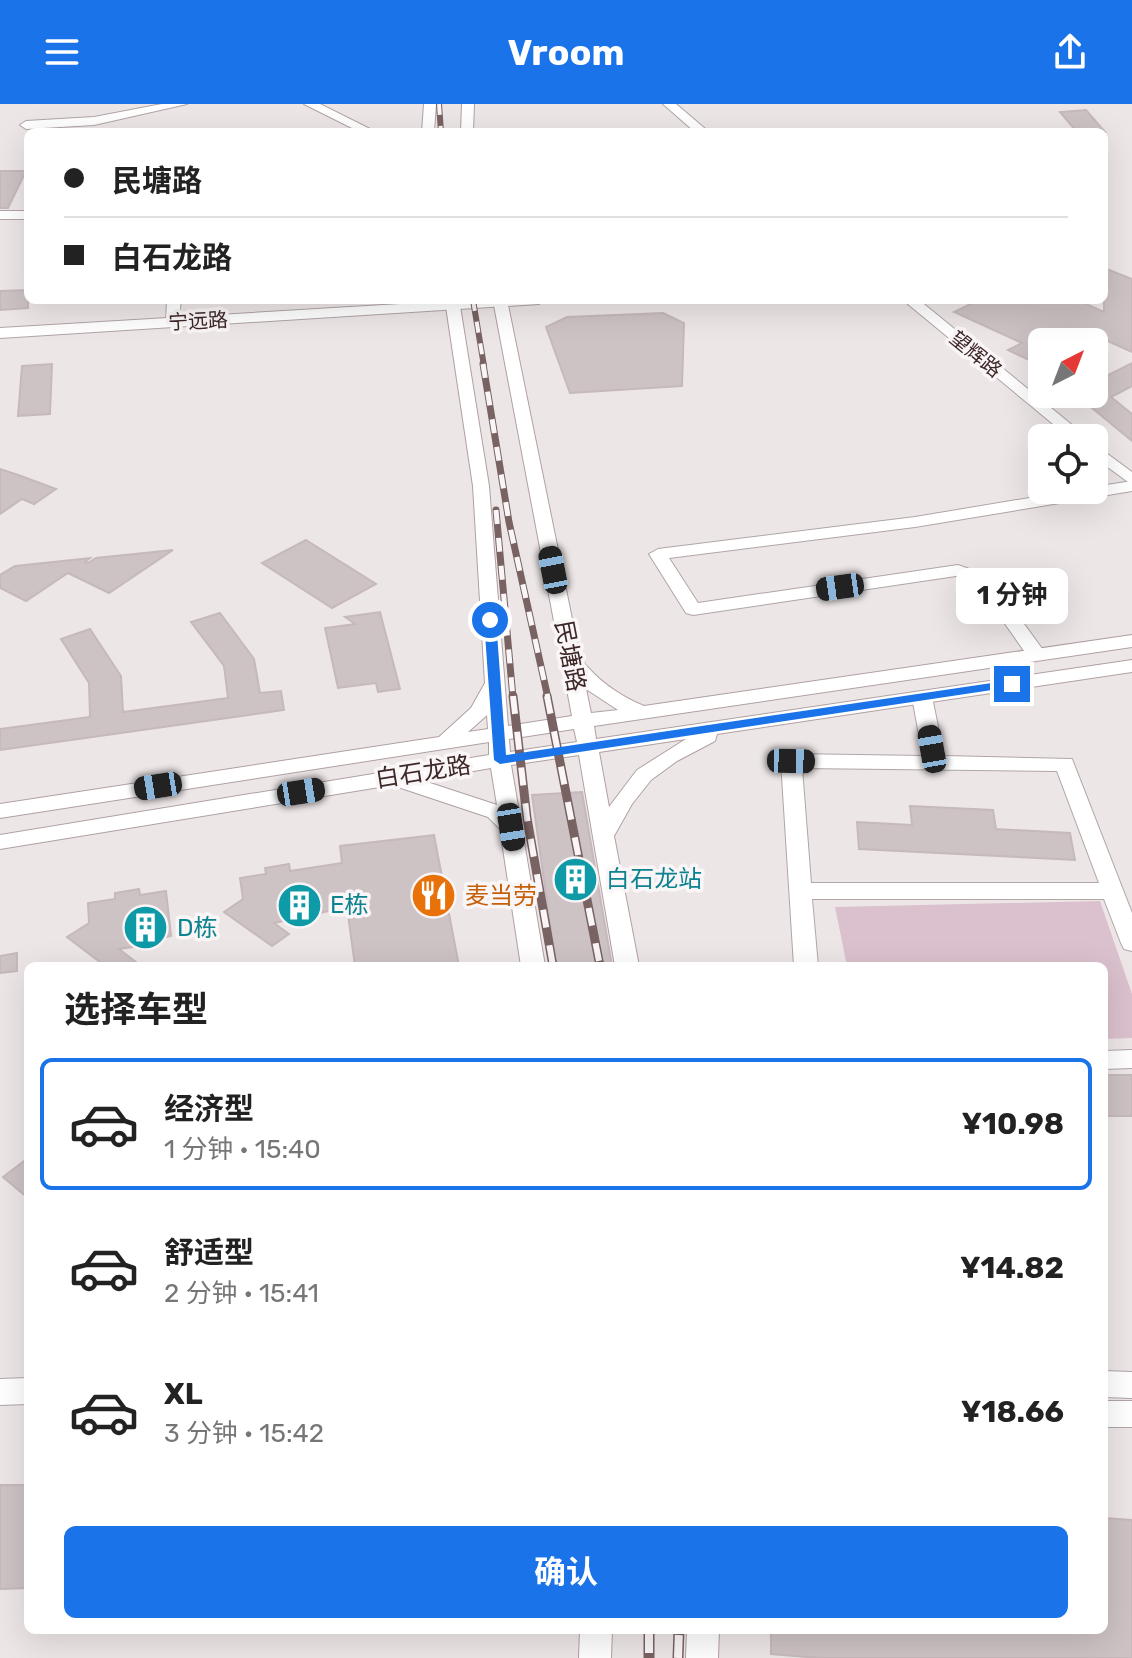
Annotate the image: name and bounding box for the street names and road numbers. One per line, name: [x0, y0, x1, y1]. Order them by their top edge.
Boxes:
street label: 宁远路: [167, 307, 229, 335]
street label: 望辉路: [945, 326, 1007, 382]
street label: 民塘路: [549, 618, 591, 694]
street label: 白石龙路: [373, 751, 473, 793]

